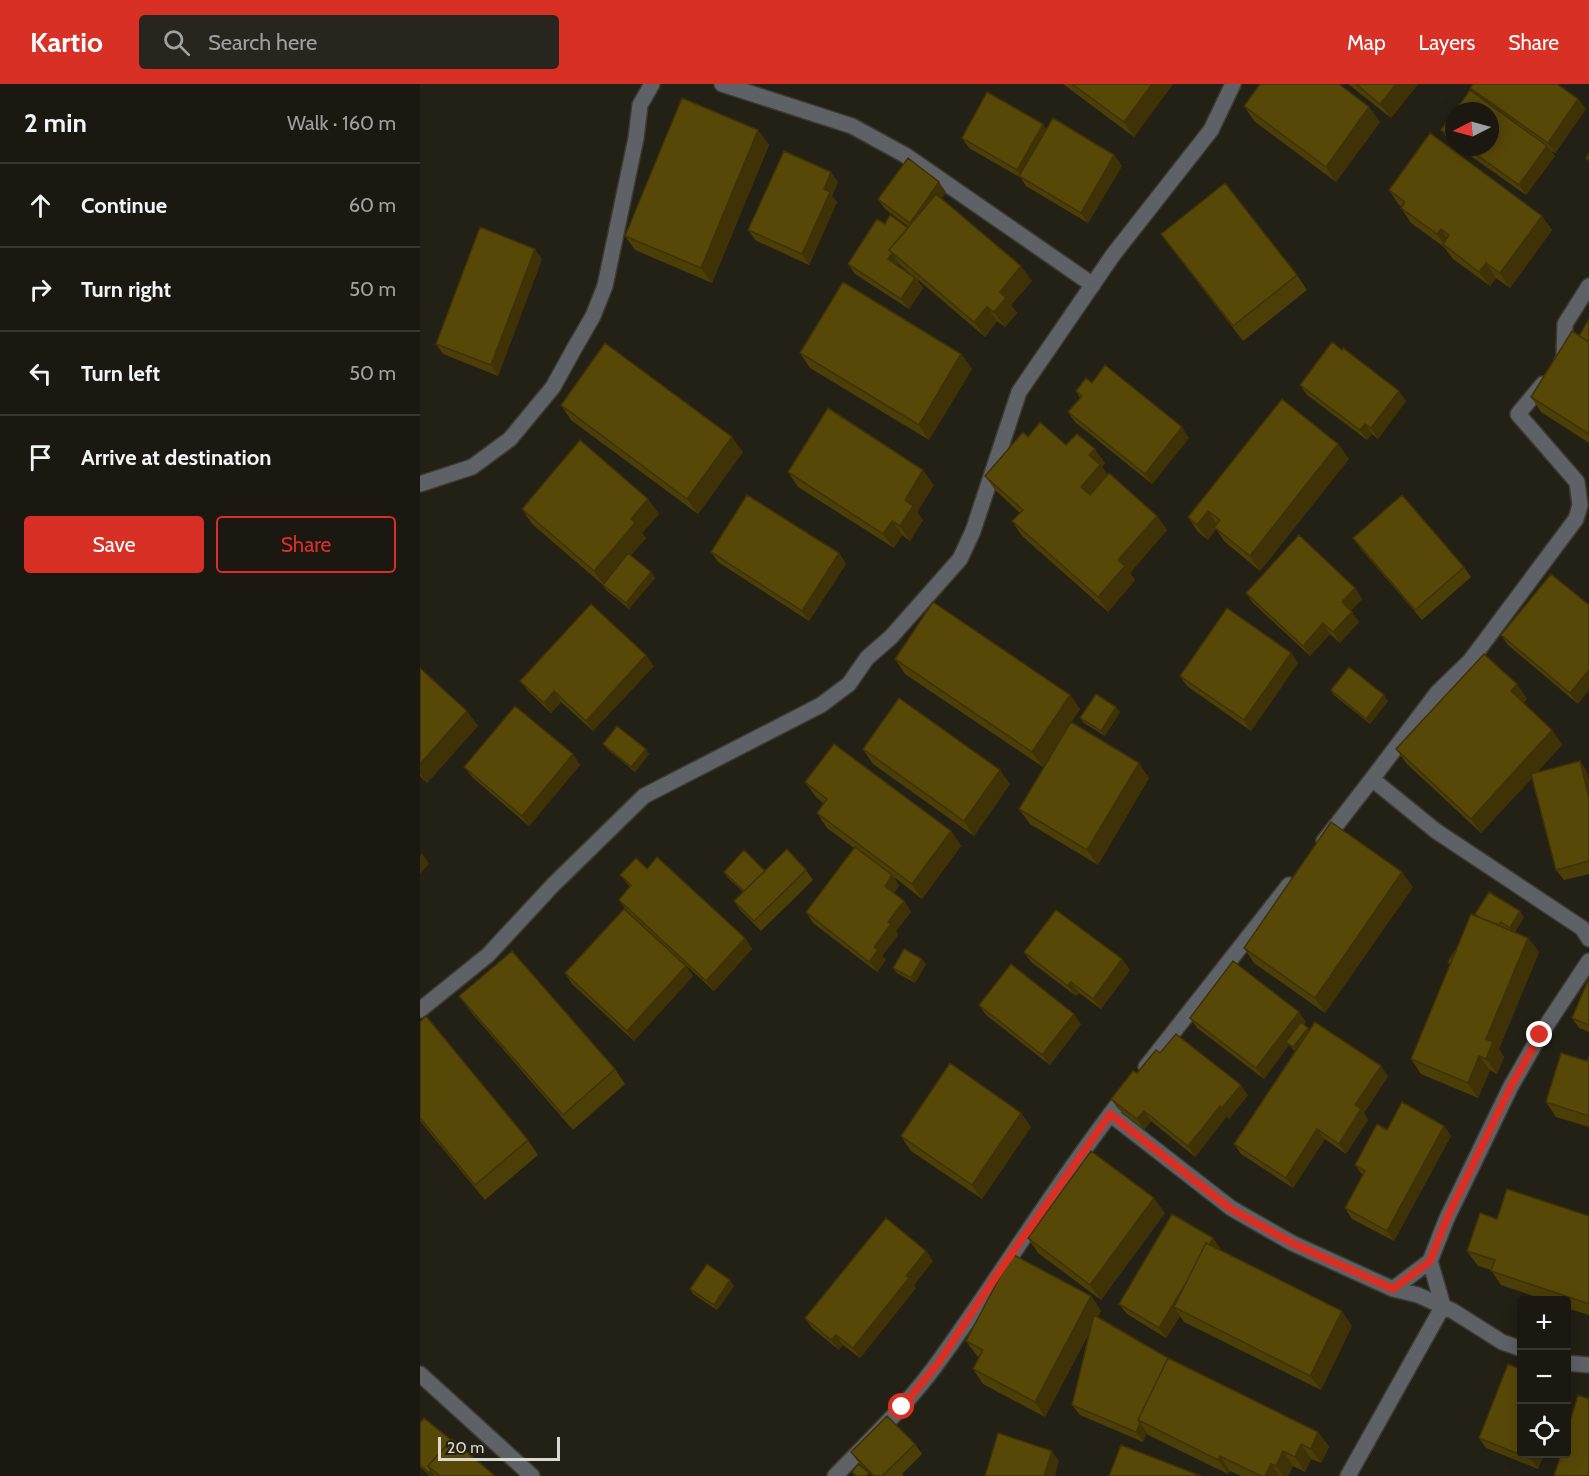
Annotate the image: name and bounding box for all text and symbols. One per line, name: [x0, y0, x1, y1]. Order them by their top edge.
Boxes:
search box: [139, 15, 559, 69]
text: Kartio: [30, 25, 103, 59]
icon: search: [160, 26, 193, 59]
text: Search here: [208, 29, 317, 56]
text: Map: [1347, 30, 1386, 55]
text: Layers: [1419, 30, 1475, 55]
text: Share: [1508, 30, 1559, 55]
north arrow: [1445, 102, 1499, 156]
text: 2 min: [24, 107, 87, 139]
text: Walk · 160 m: [287, 111, 396, 135]
icon: ahead: [24, 189, 57, 222]
text: Continue: [81, 192, 167, 219]
text: 60 m: [349, 193, 396, 217]
icon: right: [24, 273, 57, 306]
text: Turn right: [81, 276, 171, 303]
text: 50 m: [349, 277, 396, 301]
icon: left: [24, 357, 57, 390]
text: Turn left: [81, 360, 160, 387]
text: 50 m: [349, 361, 396, 385]
icon: arrive: [24, 441, 57, 474]
text: Arrive at destination: [81, 444, 271, 471]
button: Save: [24, 516, 204, 573]
button: Share: [216, 516, 396, 573]
route end: [1526, 1021, 1552, 1047]
map controls: [1517, 1296, 1571, 1458]
button: +: [1517, 1296, 1571, 1350]
button: −: [1517, 1350, 1571, 1404]
route start: [888, 1393, 914, 1419]
button: locate: [1517, 1404, 1571, 1458]
scale bar: [438, 1434, 560, 1462]
text: 20 m: [447, 1438, 484, 1457]

